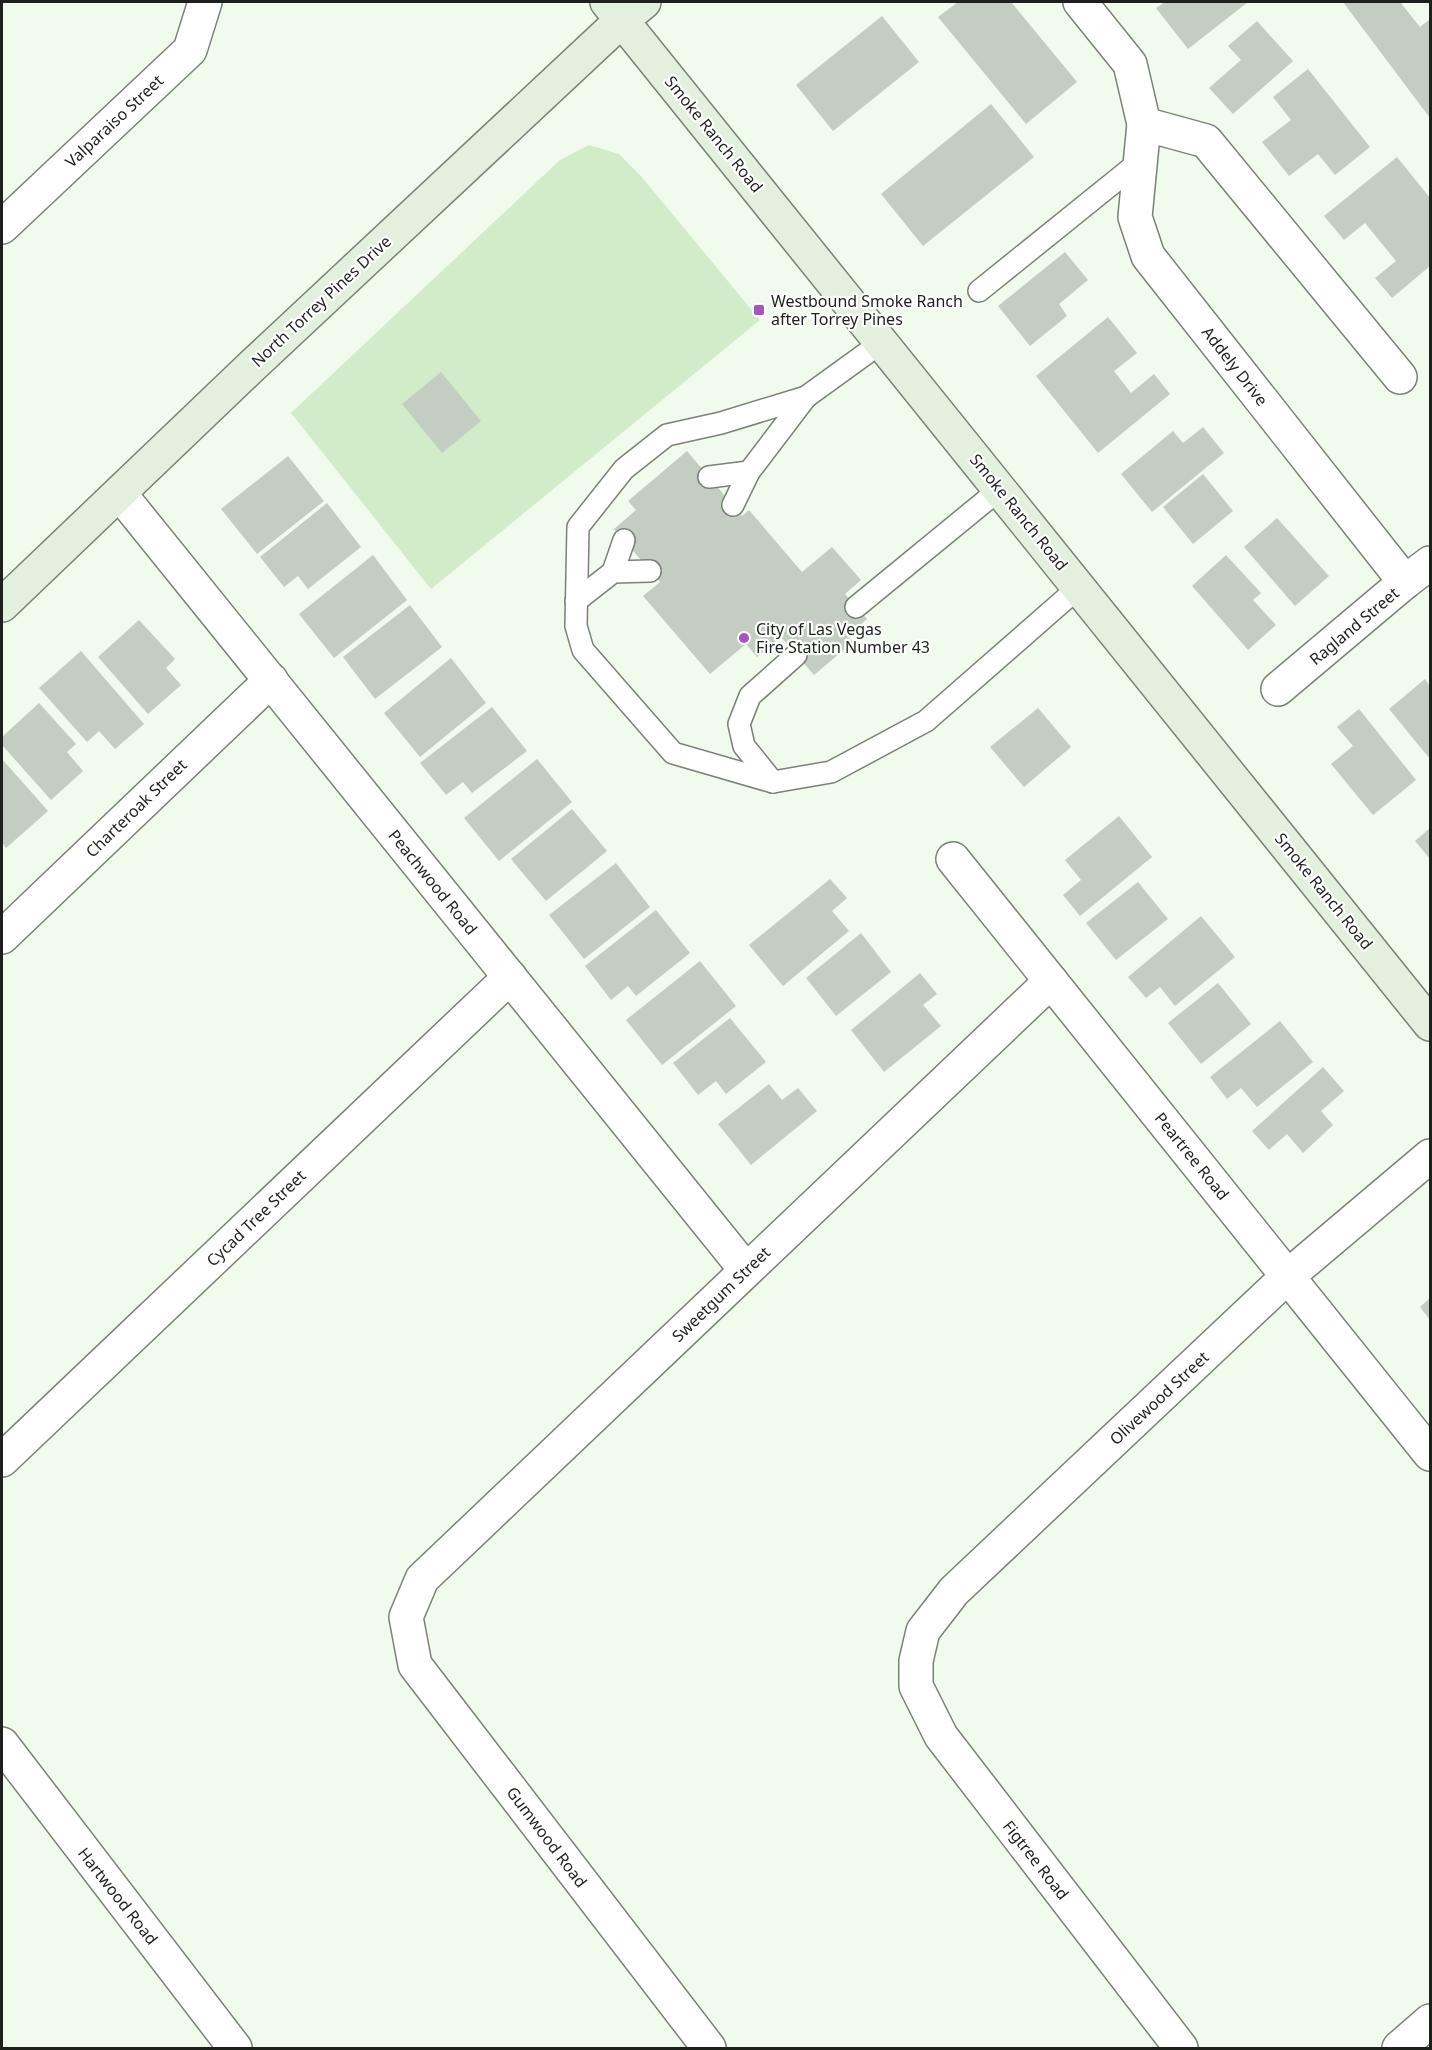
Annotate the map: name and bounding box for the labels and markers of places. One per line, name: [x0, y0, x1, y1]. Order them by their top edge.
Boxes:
place label: Westbound Smoke Ranch after Torrey Pines: [771, 290, 963, 330]
marker: Westbound Smoke Ranch after Torrey Pines: [752, 303, 766, 317]
place label: City of Las Vegas Fire Station Number 43: [756, 618, 930, 658]
marker: City of Las Vegas Fire Station Number 43: [737, 631, 751, 645]

